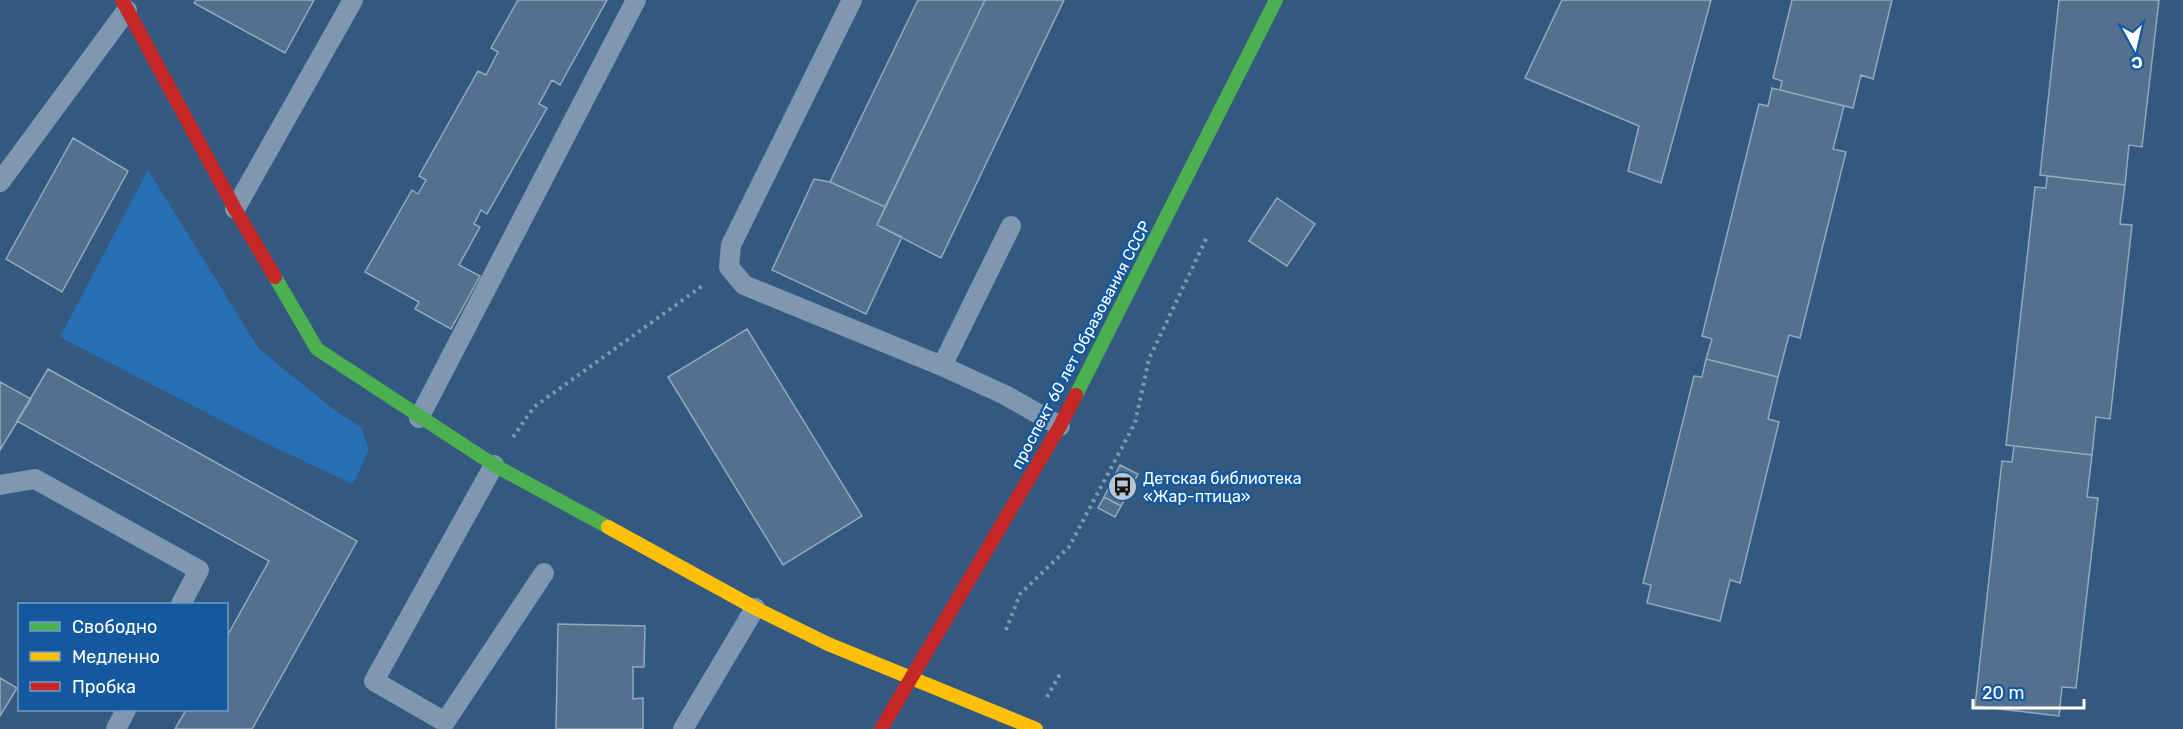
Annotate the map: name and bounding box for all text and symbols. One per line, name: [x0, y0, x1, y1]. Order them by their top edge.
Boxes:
north arrow: [2105, 18, 2165, 78]
text: С: [2130, 52, 2144, 73]
street label: проспект 60 лет Образования СССР: [1007, 218, 1155, 472]
place label: Детская библиотека «Жар-птица»: [1143, 469, 1301, 506]
bus stop icon: Детская библиотека «Жар-птица»: [1106, 471, 1138, 503]
legend: [18, 603, 228, 711]
text: Свободно: [72, 616, 157, 638]
text: Медленно: [72, 646, 160, 668]
scale bar: [1973, 672, 2084, 710]
text: Пробка: [72, 676, 136, 698]
text: 20 m: [1982, 682, 2024, 704]

